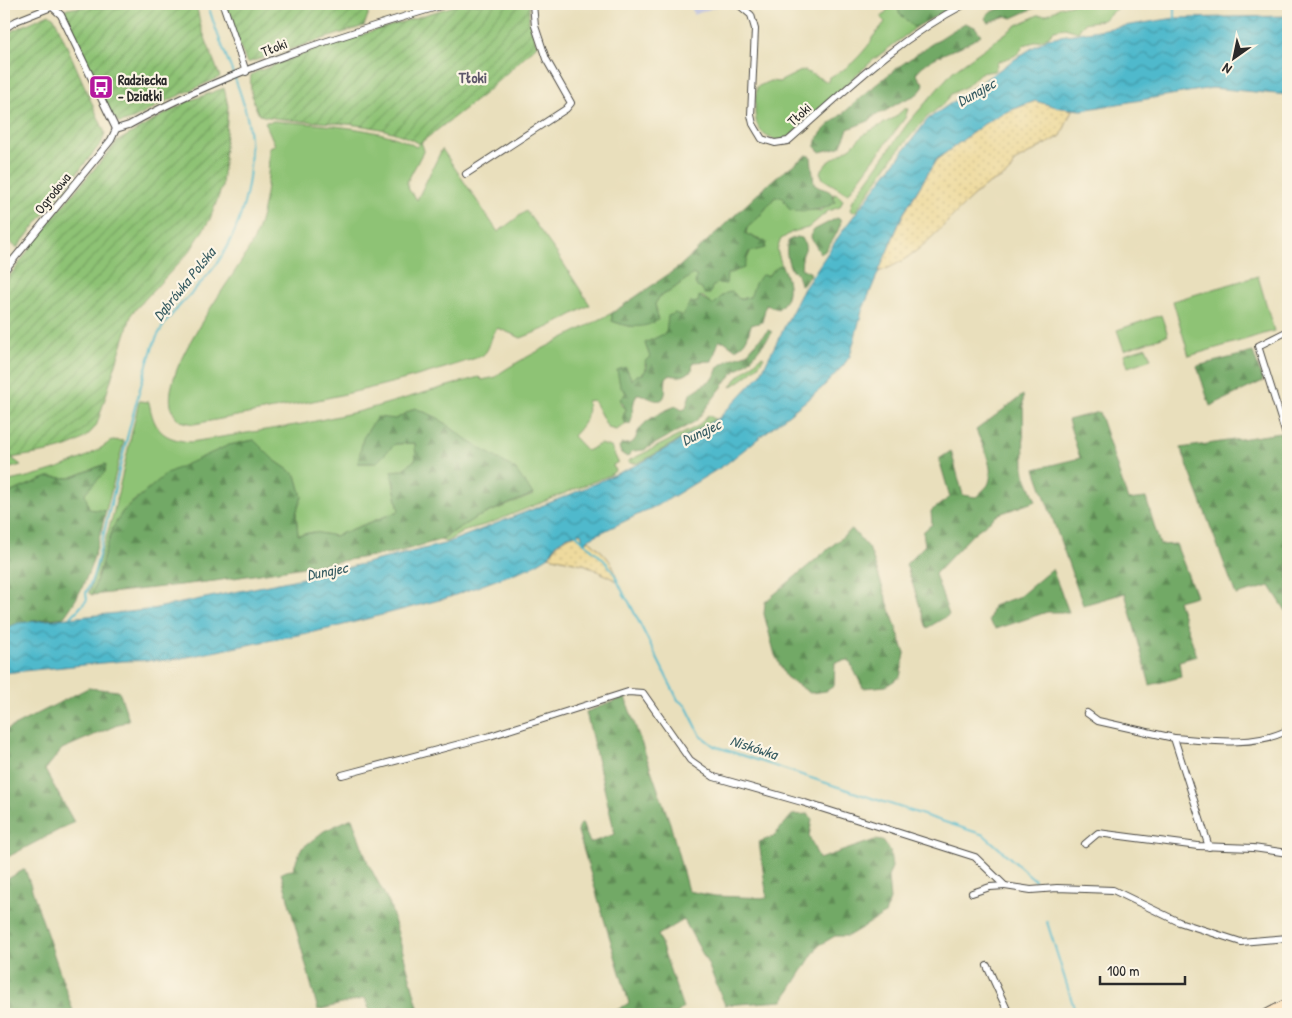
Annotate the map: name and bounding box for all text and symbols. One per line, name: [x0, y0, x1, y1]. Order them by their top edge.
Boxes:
north arrow: [1210, 32, 1260, 82]
street label: Tłoki: [258, 33, 290, 61]
text: N: [1218, 59, 1235, 79]
district label: Tłoki: [458, 67, 487, 88]
place label: Radziecka - Działki: [118, 70, 167, 105]
water label: Dunajec: [953, 72, 1001, 111]
bus stop icon: Radziecka - Działki: [88, 74, 114, 100]
street label: Tłoki: [783, 98, 815, 130]
street label: Ogrodowa: [29, 168, 76, 218]
water label: Dąbrówka Polska: [148, 241, 221, 325]
water label: Dunajec: [678, 413, 726, 450]
water label: Dunajec: [305, 556, 351, 585]
water label: Niskówka: [728, 730, 782, 765]
scale bar: [1100, 953, 1184, 985]
text: 100 m: [1107, 960, 1140, 981]

